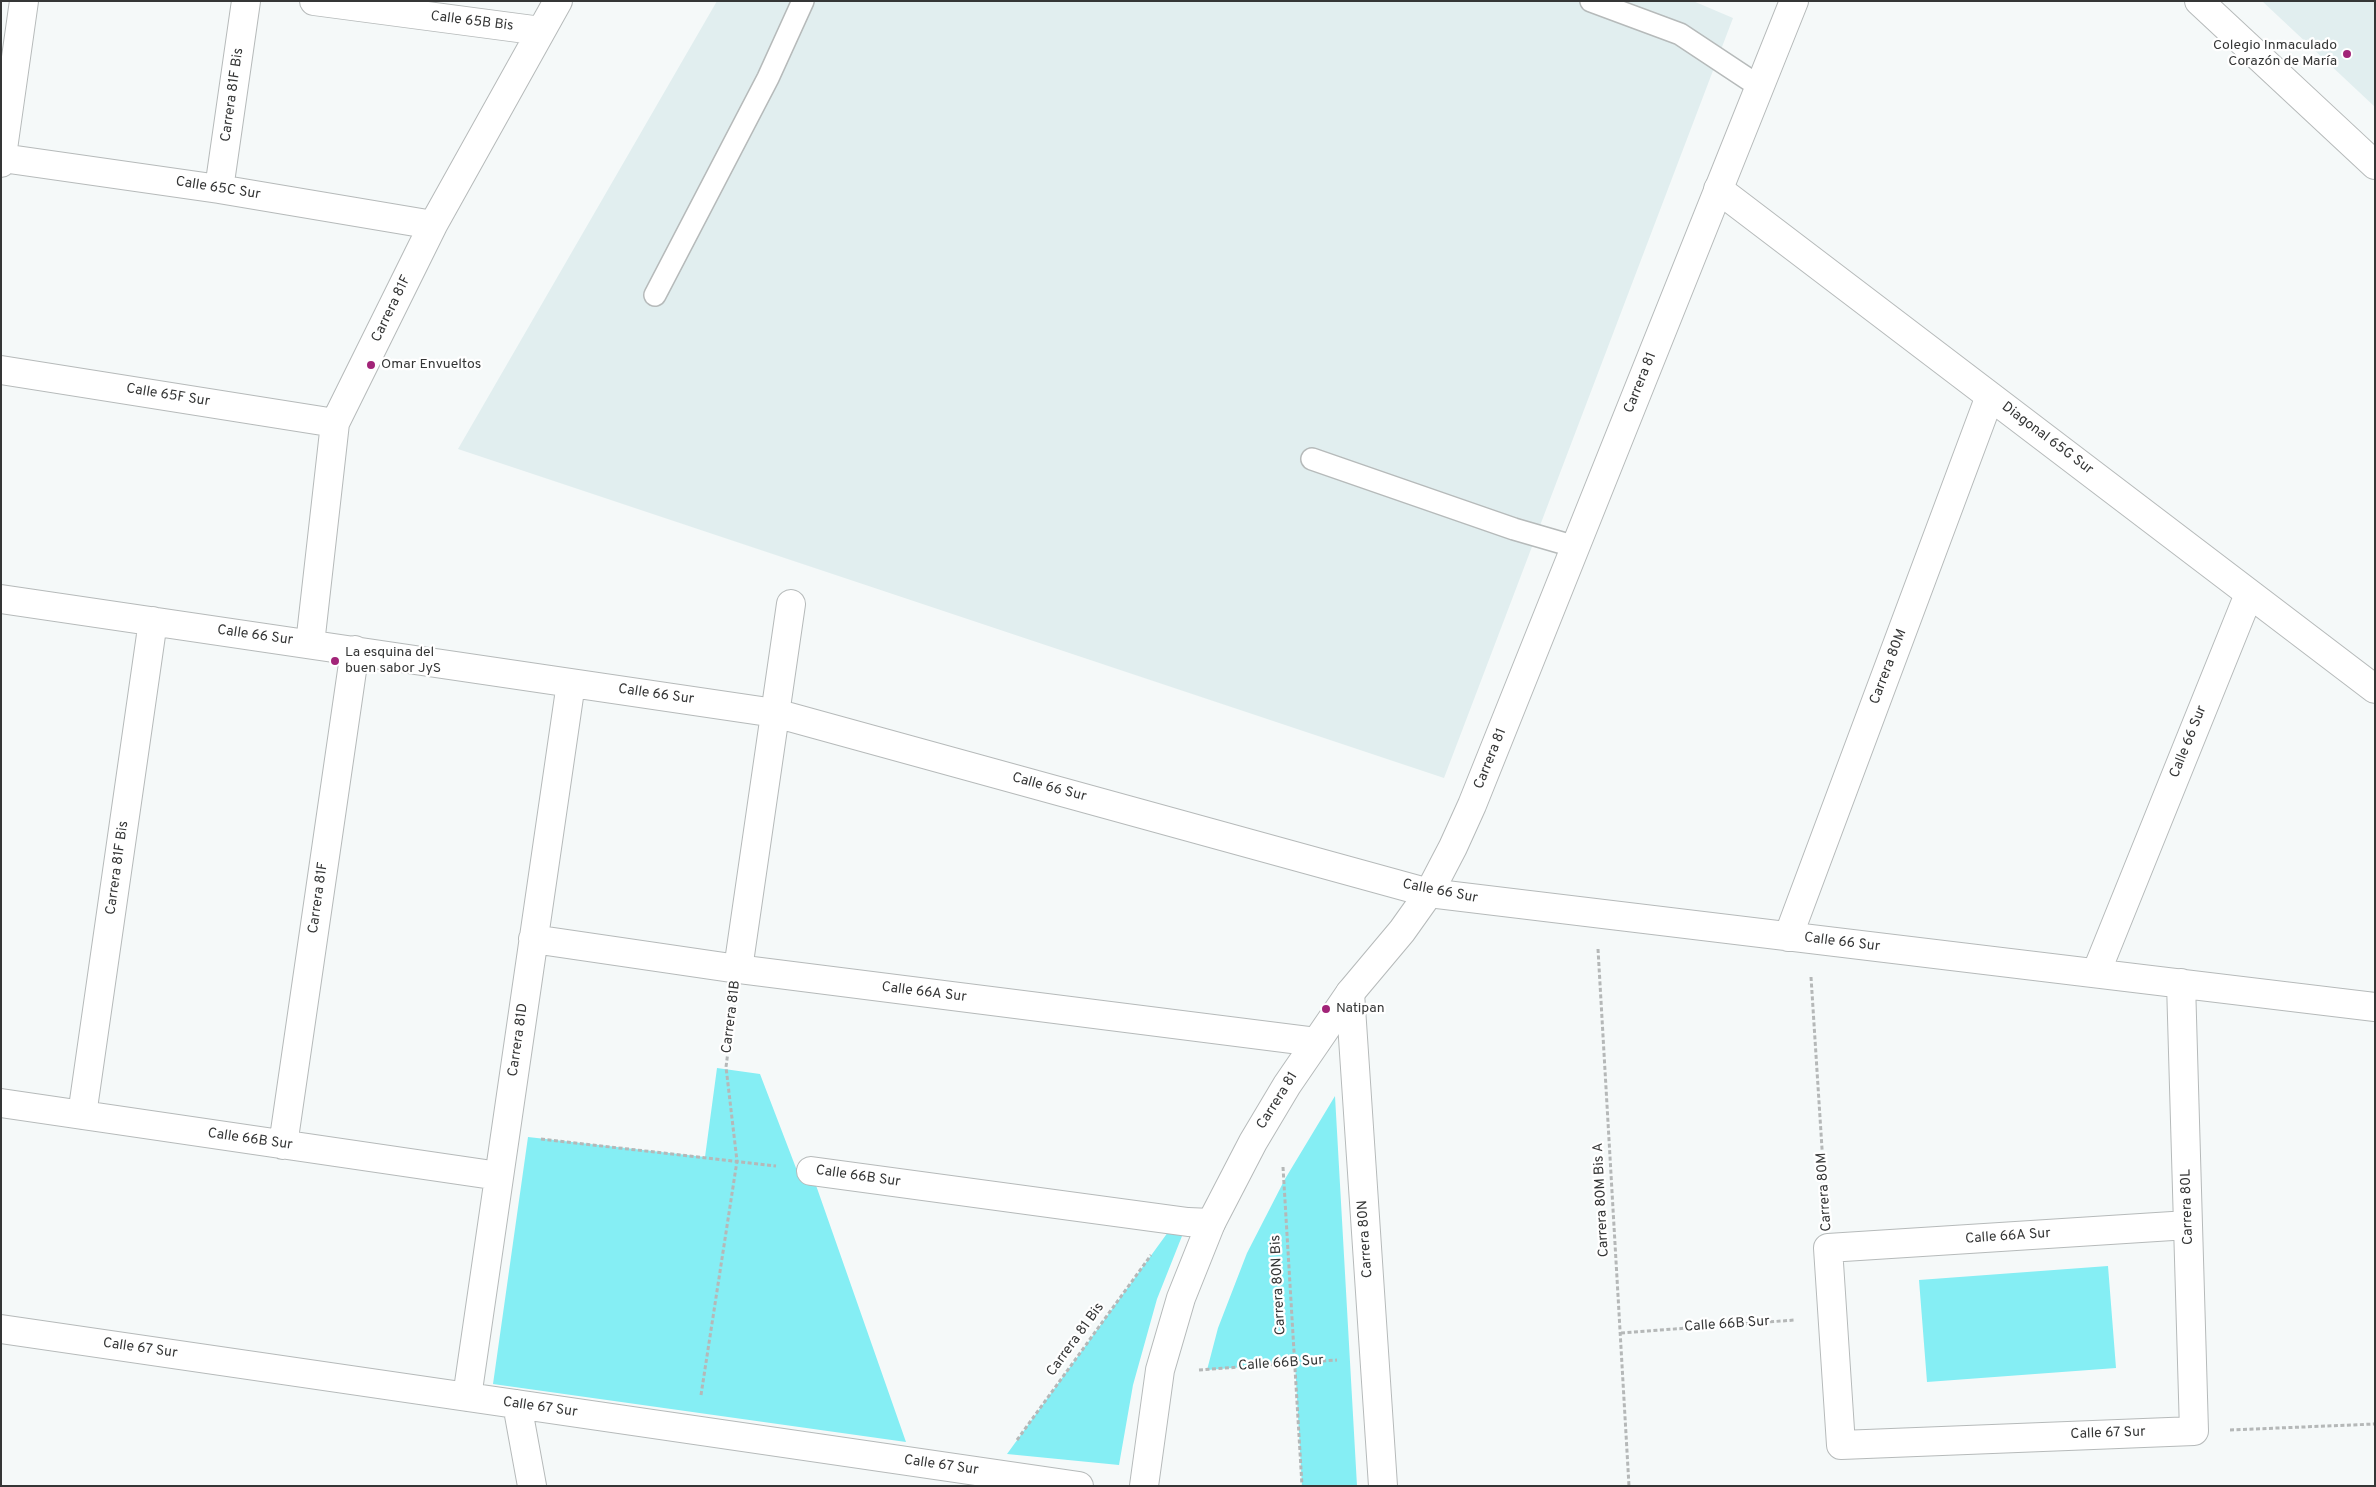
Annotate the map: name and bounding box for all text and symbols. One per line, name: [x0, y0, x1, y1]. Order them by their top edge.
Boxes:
street label: Calle 65B Bis: [430, 9, 514, 35]
place label: Colegio Inmaculado Corazón de María: [2213, 38, 2337, 70]
street label: Carrera 81F Bis: [218, 47, 248, 143]
marker: Colegio Inmaculado Corazón de María: [2341, 48, 2353, 60]
street label: Calle 65C Sur: [174, 174, 262, 204]
street label: Carrera 81F: [369, 273, 415, 345]
street label: Carrera 81: [1621, 350, 1661, 416]
place label: Omar Envueltos: [381, 357, 481, 373]
marker: Omar Envueltos: [365, 359, 377, 371]
street label: Calle 65F Sur: [125, 381, 211, 411]
street label: Diagonal 65G Sur: [1998, 399, 2096, 479]
street label: Calle 66 Sur: [216, 622, 294, 650]
street label: Carrera 80M: [1867, 627, 1911, 707]
place label: La esquina del buen sabor JyS: [345, 645, 441, 678]
marker: La esquina del buen sabor JyS: [329, 655, 341, 667]
street label: Calle 66 Sur: [617, 681, 695, 709]
street label: Calle 66 Sur: [2167, 703, 2211, 781]
street label: Carrera 81: [1471, 726, 1511, 792]
street label: Calle 66 Sur: [1010, 770, 1088, 806]
street label: Carrera 81F Bis: [103, 820, 133, 916]
street label: Carrera 81F: [306, 861, 332, 935]
street label: Calle 66 Sur: [1401, 876, 1479, 908]
street label: Calle 66 Sur: [1803, 930, 1881, 956]
street label: Calle 66A Sur: [880, 979, 968, 1007]
street label: Carrera 81B: [719, 980, 745, 1054]
place label: Natipan: [1336, 1001, 1385, 1017]
street label: Carrera 81D: [506, 1002, 532, 1078]
marker: Natipan: [1320, 1003, 1332, 1015]
street label: Carrera 81: [1254, 1069, 1302, 1133]
street label: Calle 66B Sur: [206, 1126, 294, 1154]
street label: Carrera 80M Bis A: [1591, 1142, 1613, 1258]
street label: Carrera 80M: [1814, 1152, 1836, 1232]
street label: Calle 66B Sur: [814, 1163, 902, 1191]
street label: Carrera 80L: [2178, 1169, 2198, 1245]
street label: Carrera 80N: [1355, 1200, 1377, 1278]
street label: Calle 66A Sur: [1965, 1226, 2051, 1248]
street label: Carrera 80N Bis: [1268, 1234, 1290, 1336]
street label: Carrera 81 Bis: [1044, 1300, 1108, 1380]
street label: Calle 66B Sur: [1684, 1314, 1770, 1336]
street label: Calle 67 Sur: [102, 1335, 178, 1363]
street label: Calle 66B Sur: [1238, 1353, 1324, 1375]
street label: Calle 67 Sur: [502, 1394, 578, 1422]
street label: Calle 67 Sur: [2070, 1424, 2146, 1444]
street label: Calle 67 Sur: [903, 1452, 979, 1480]

